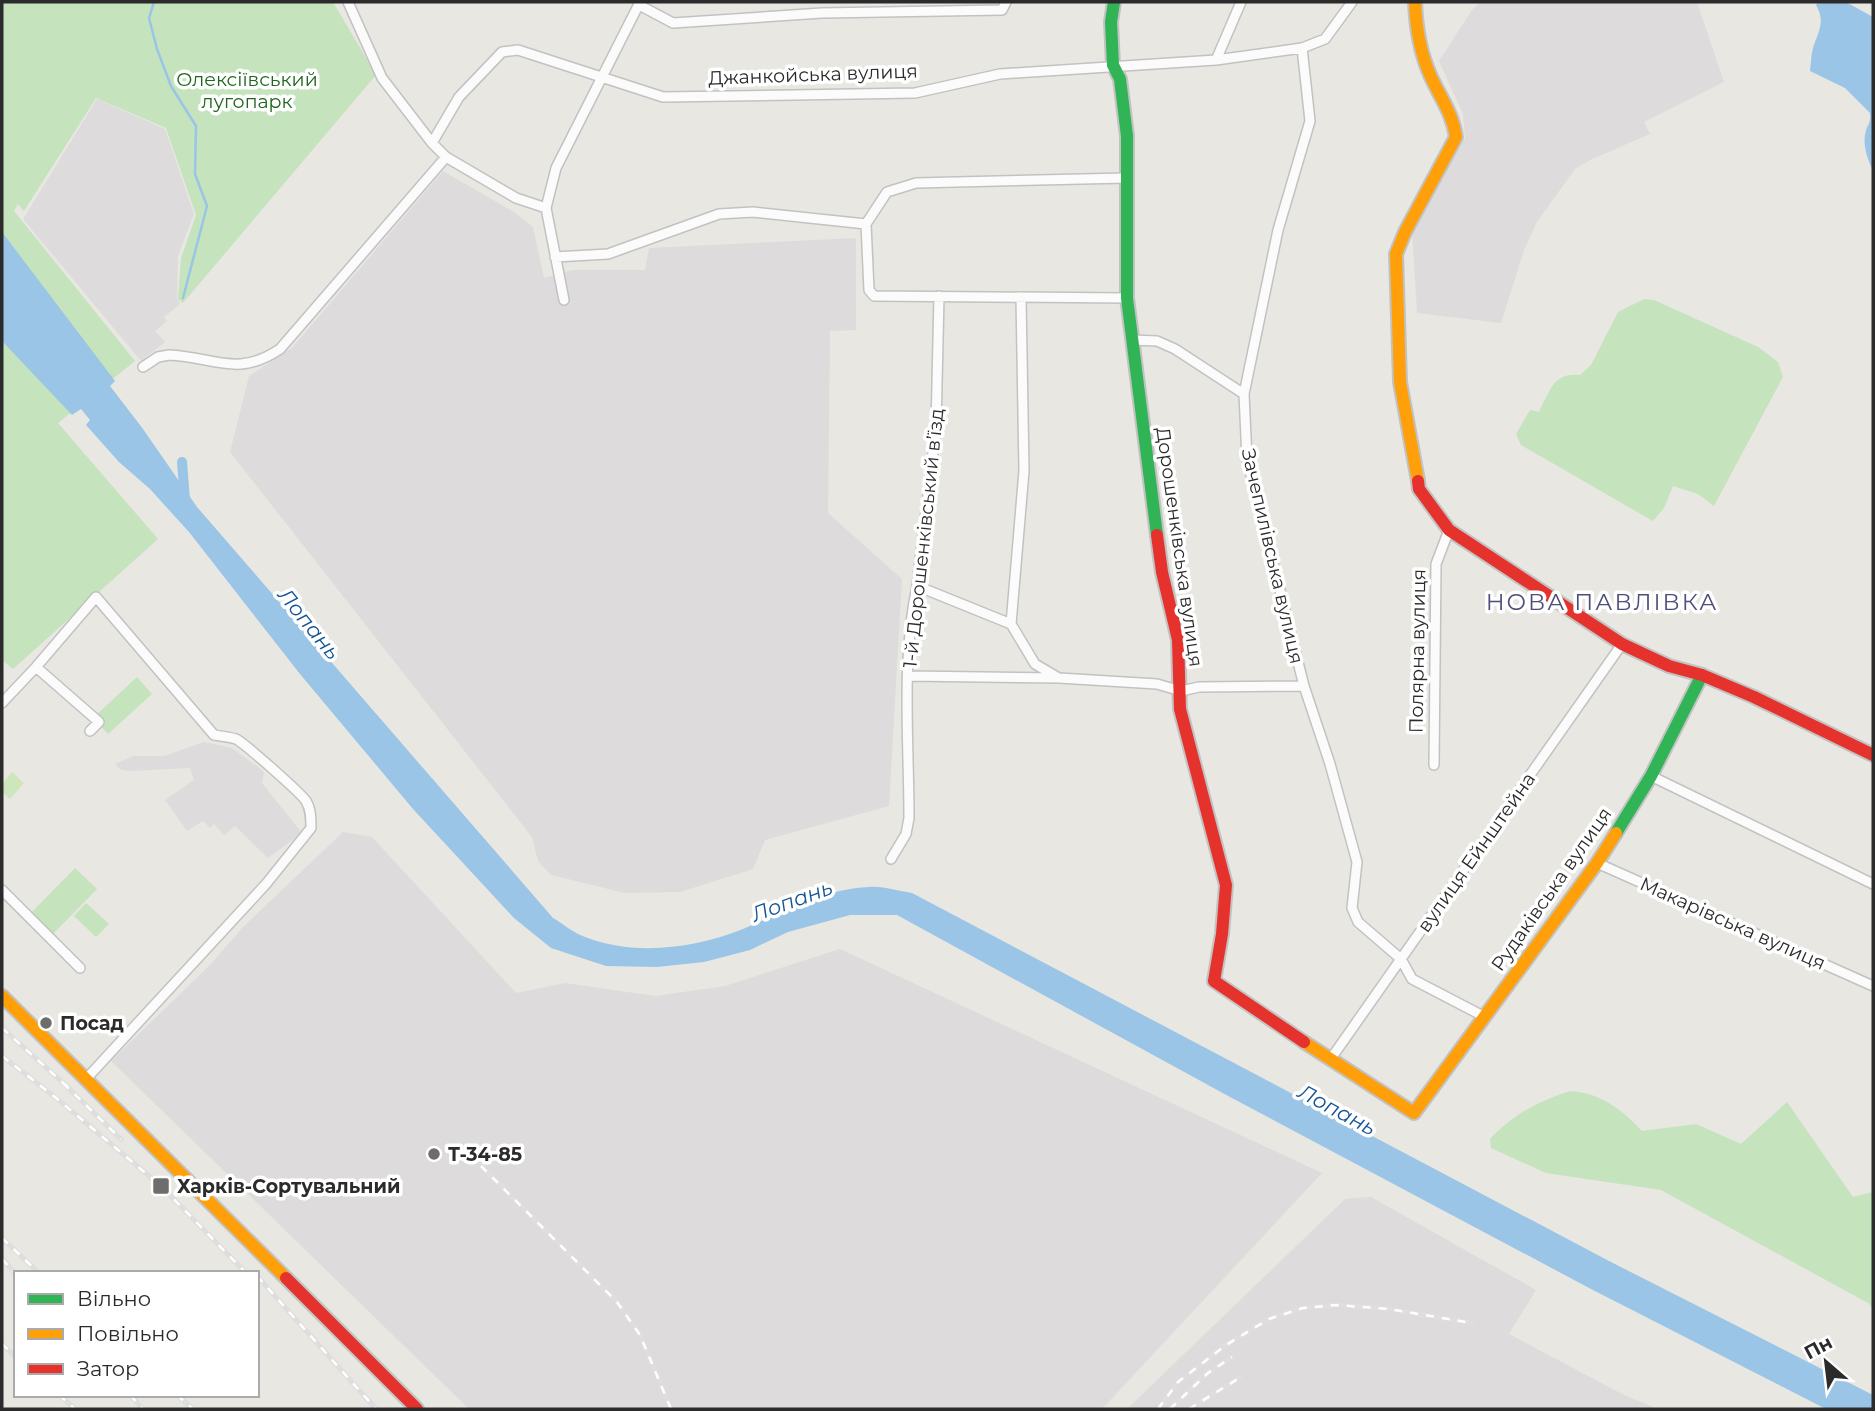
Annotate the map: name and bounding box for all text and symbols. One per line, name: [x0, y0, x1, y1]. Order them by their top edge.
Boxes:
street label: Джанкойська вулиця: [708, 59, 918, 90]
park label: Олексіївський лугопарк: [176, 68, 318, 113]
street label: 1-й Дорошенківський в’їзд: [898, 407, 949, 669]
street label: Дорошенківська вулиця: [1151, 426, 1208, 668]
street label: Зачепилівська вулиця: [1237, 446, 1308, 666]
street label: Полярна вулиця: [1405, 569, 1430, 733]
water label: Лопань: [272, 582, 346, 664]
district label: НОВА ПАВЛІВКА: [1486, 588, 1718, 616]
street label: вулиця Ейнштейна: [1413, 768, 1540, 937]
street label: Рудаківська вулиця: [1486, 803, 1617, 975]
street label: Макарівська вулиця: [1636, 872, 1829, 975]
water label: Лопань: [747, 874, 836, 927]
place label: Посад: [60, 1012, 124, 1035]
marker: Посад: [38, 1015, 54, 1031]
water label: Лопань: [1293, 1078, 1380, 1140]
place label: Т-34-85: [448, 1143, 522, 1166]
marker: Т-34-85: [426, 1146, 442, 1162]
place label: Харків-Сортувальний: [177, 1175, 400, 1198]
marker: Харків-Сортувальний: [151, 1176, 171, 1196]
legend: [14, 1271, 259, 1397]
text: Вільно: [77, 1286, 151, 1311]
text: Повільно: [77, 1321, 179, 1346]
north arrow: [1791, 1327, 1861, 1397]
text: Пн: [1800, 1331, 1836, 1364]
text: Затор: [77, 1356, 139, 1381]

